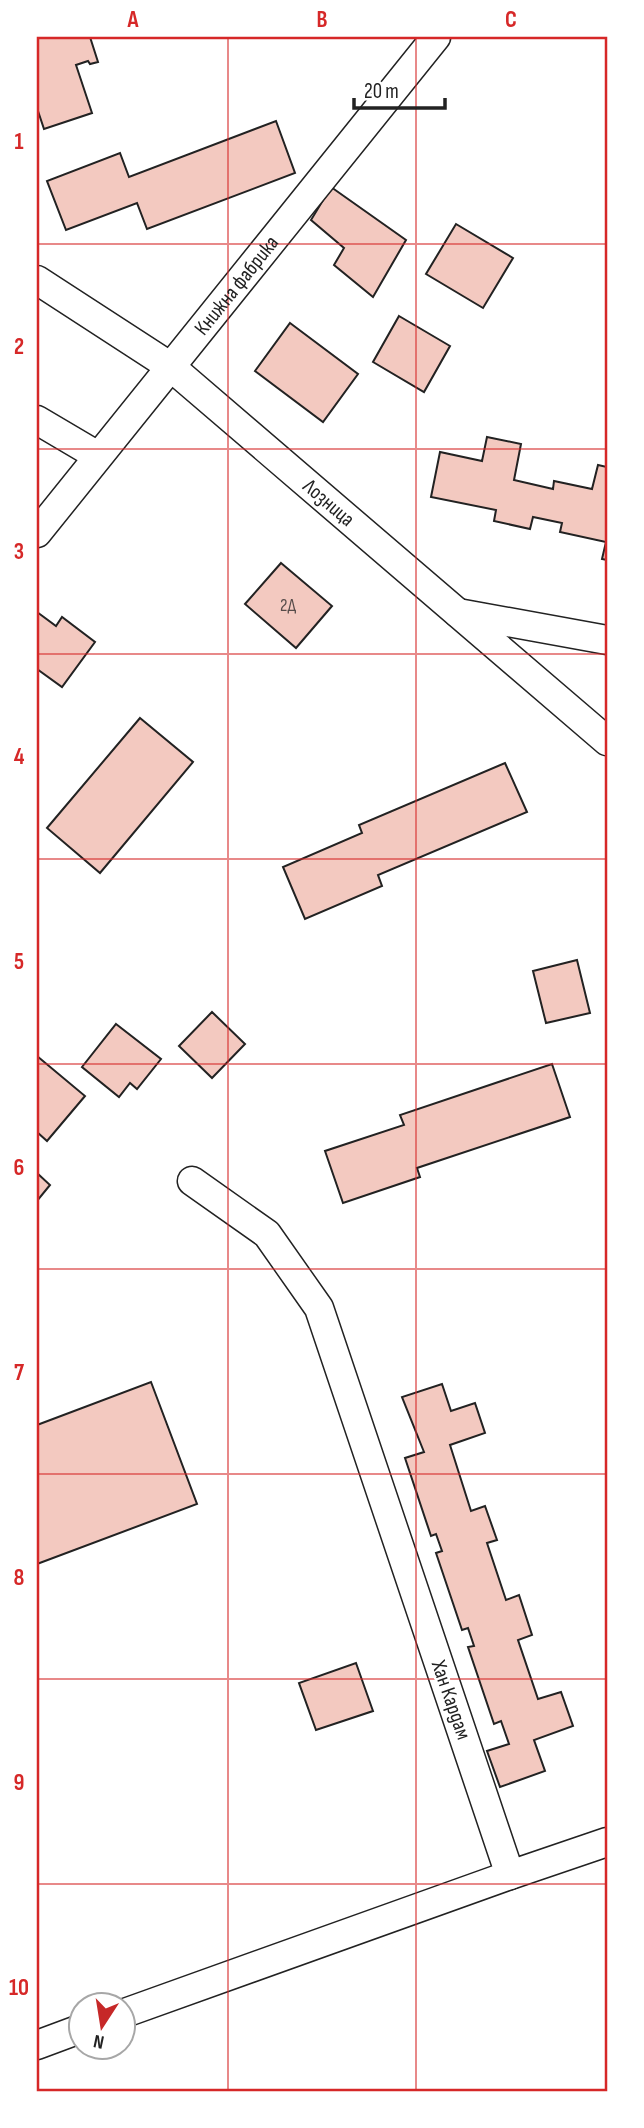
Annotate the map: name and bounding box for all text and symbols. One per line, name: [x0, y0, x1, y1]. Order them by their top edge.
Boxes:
text: A: [127, 6, 140, 34]
text: B: [317, 6, 328, 34]
text: C: [505, 6, 517, 34]
scale bar: [354, 66, 444, 110]
text: 20 m: [364, 79, 399, 104]
text: 1: [14, 128, 24, 156]
street label: Книжна фабрика: [189, 231, 284, 340]
text: 2: [14, 333, 24, 361]
street label: Лозница: [297, 473, 360, 532]
text: 3: [14, 538, 24, 566]
house number: 2Д: [280, 595, 296, 616]
text: 4: [14, 743, 25, 771]
text: 5: [14, 948, 24, 976]
text: 6: [14, 1154, 24, 1182]
text: 7: [14, 1359, 24, 1387]
text: 8: [14, 1564, 25, 1592]
street label: Хан Кардам: [425, 1656, 476, 1743]
text: 9: [14, 1769, 24, 1797]
text: 10: [9, 1974, 29, 2002]
north arrow: [66, 1992, 136, 2062]
text: N: [91, 2029, 106, 2053]

